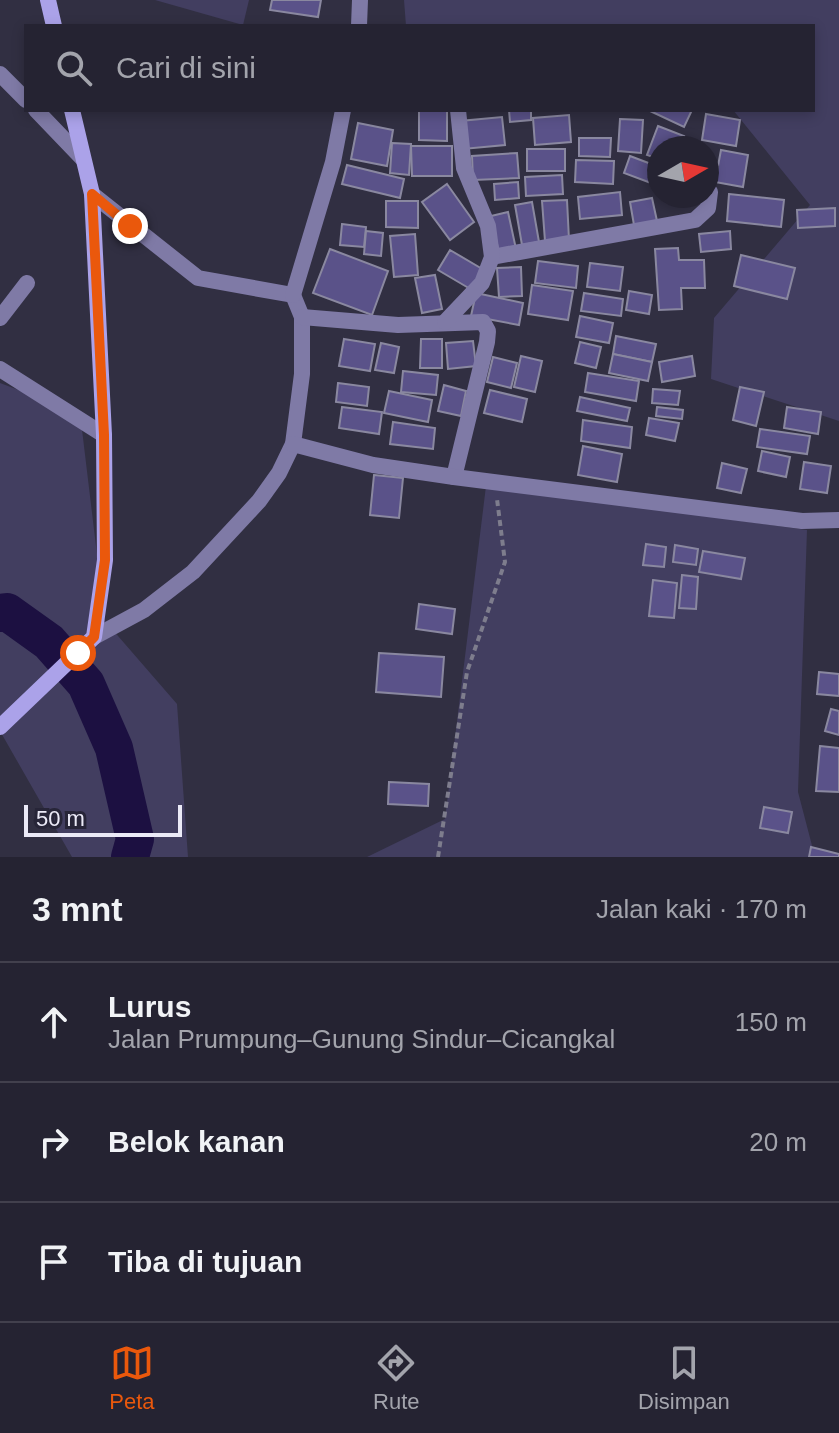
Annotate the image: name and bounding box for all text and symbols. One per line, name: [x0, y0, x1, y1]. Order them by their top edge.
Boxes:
search box: [24, 24, 815, 112]
icon: search: [52, 46, 96, 90]
text: Cari di sini: [116, 51, 256, 84]
north arrow: [647, 136, 719, 208]
route end: [112, 208, 148, 244]
route start: [60, 635, 96, 671]
scale bar: [24, 801, 182, 837]
text: 50 m: [36, 806, 85, 831]
text: 3 mnt: [32, 890, 123, 928]
text: Jalan kaki · 170 m: [596, 894, 807, 924]
text: Lurus: [108, 990, 191, 1023]
icon: ahead: [32, 1000, 76, 1044]
text: 150 m: [735, 1007, 807, 1037]
text: Jalan Prumpung–Gunung Sindur–Cicangkal: [108, 1024, 615, 1054]
icon: right: [32, 1120, 76, 1164]
text: Belok kanan: [108, 1125, 285, 1158]
text: 20 m: [749, 1127, 807, 1157]
icon: arrive: [32, 1240, 76, 1284]
text: Tiba di tujuan: [108, 1245, 302, 1278]
tab: Peta: [109, 1341, 155, 1415]
tab: Rute: [373, 1341, 420, 1415]
tab: Disimpan: [638, 1341, 730, 1415]

